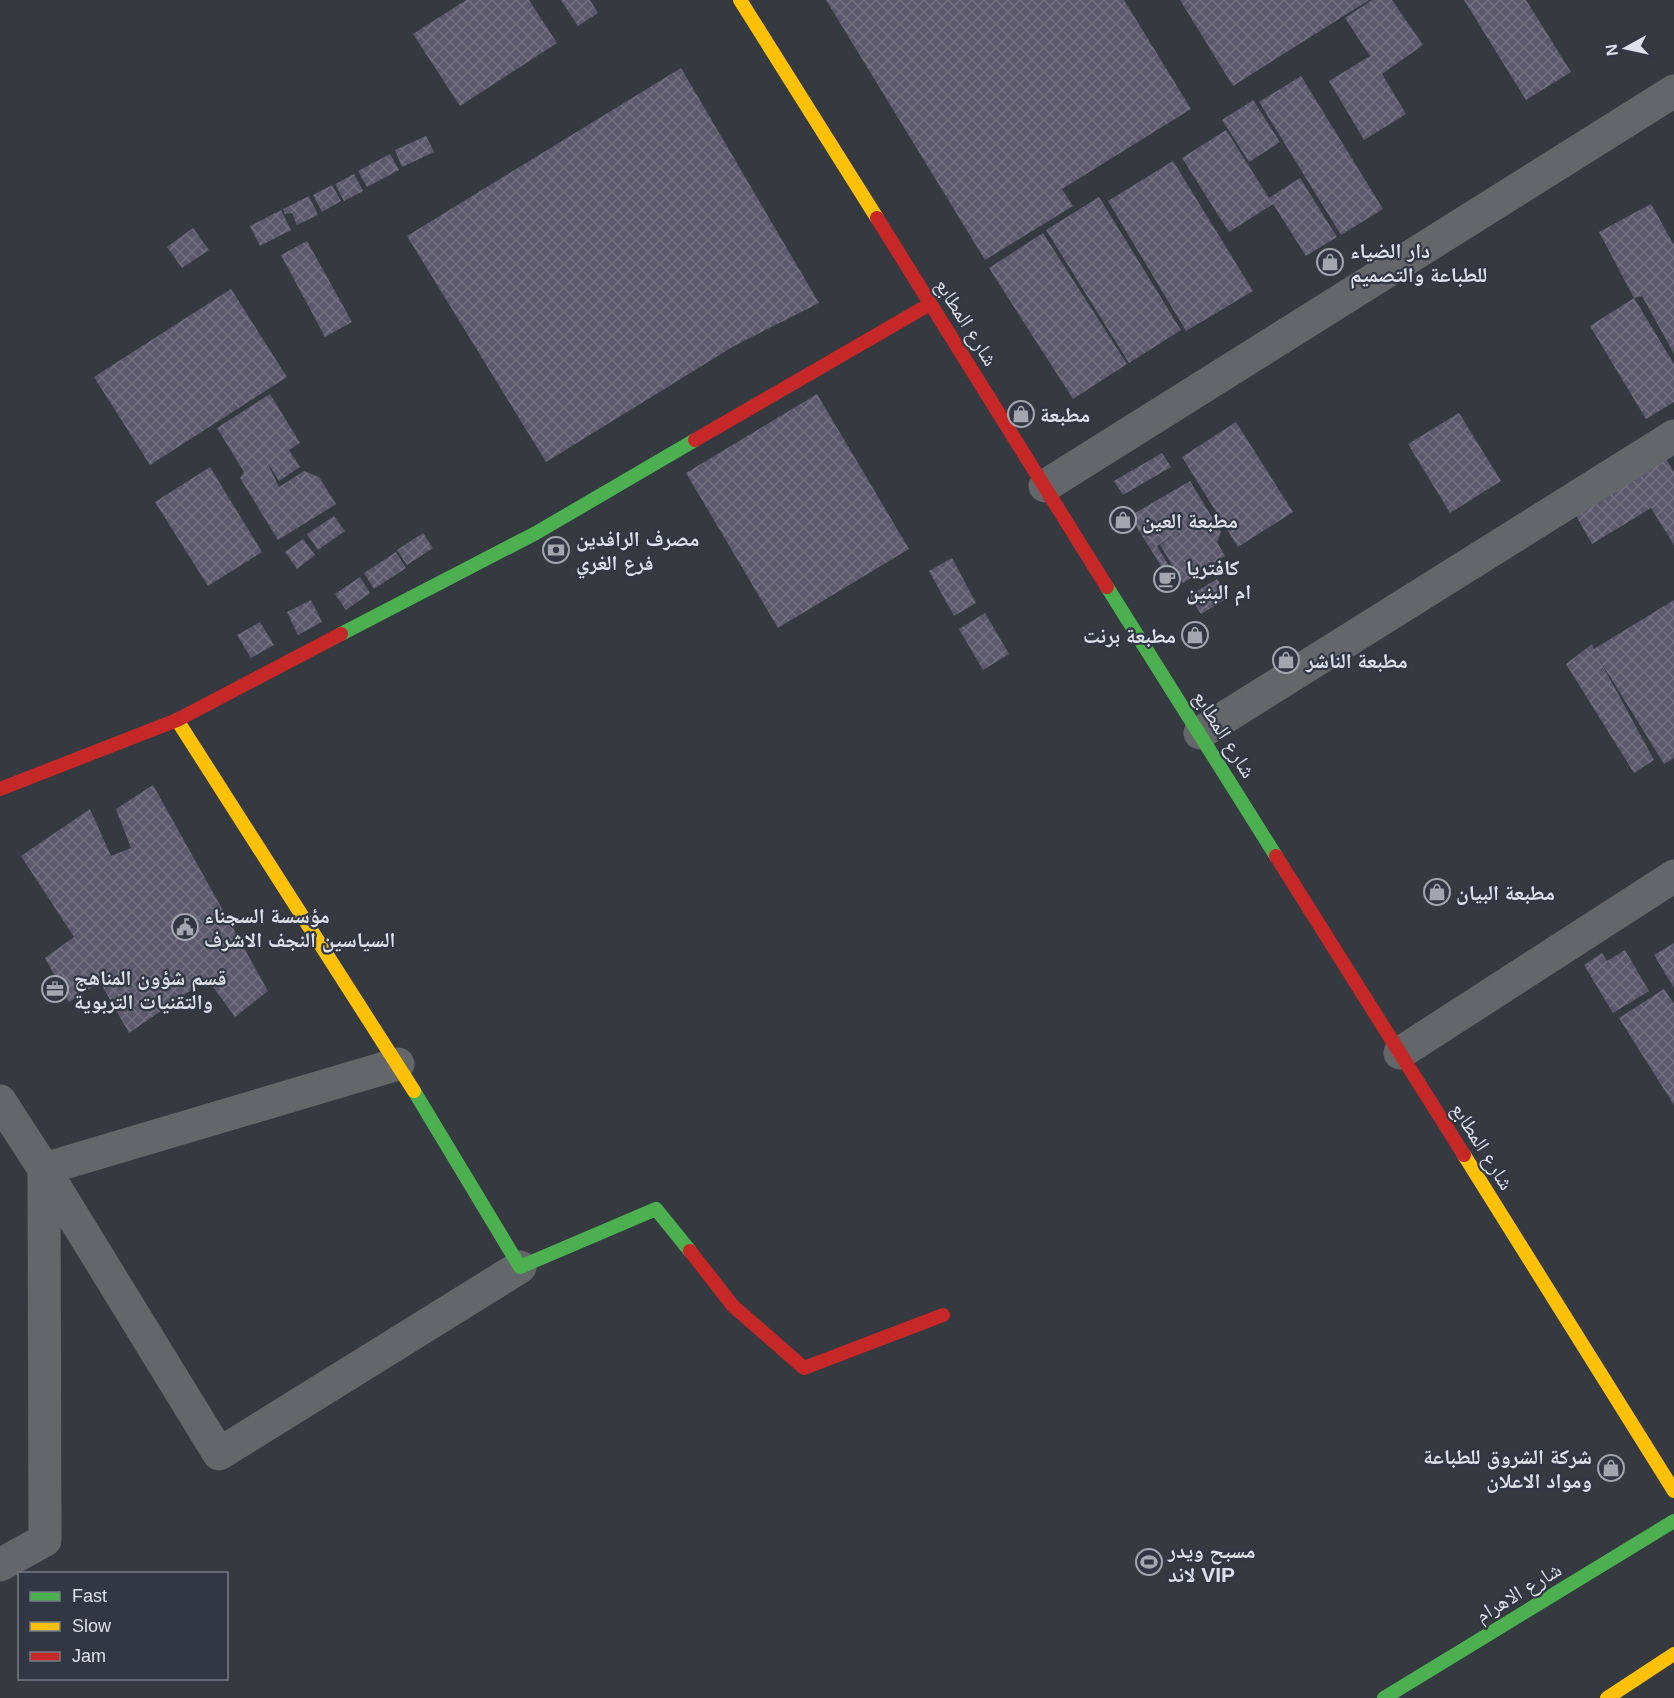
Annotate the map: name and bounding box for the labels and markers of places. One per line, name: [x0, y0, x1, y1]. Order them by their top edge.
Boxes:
place label: دار الضياء للطباعة والتصميم: [1350, 239, 1487, 289]
shop icon: دار الضياء للطباعة والتصميم: [1315, 247, 1345, 277]
shop icon: مطبعة: [1006, 399, 1036, 429]
place label: مطبعة: [1040, 403, 1090, 426]
shop icon: مطبعة العين: [1108, 505, 1138, 535]
place label: مطبعة العين: [1142, 509, 1238, 534]
place label: مصرف الرافدين فرع الغري: [576, 527, 699, 579]
bank icon: مصرف الرافدين فرع الغري: [541, 535, 571, 565]
place label: كافتريا ام البنين: [1186, 556, 1251, 606]
cafe icon: كافتريا ام البنين: [1152, 564, 1182, 594]
shop icon: مطبعة برنت: [1180, 620, 1210, 650]
place label: مطبعة برنت: [1083, 624, 1176, 648]
shop icon: مطبعة الناشر: [1271, 645, 1301, 675]
place label: مطبعة الناشر: [1305, 649, 1408, 673]
shop icon: مطبعة البيان: [1422, 877, 1452, 907]
place label: مطبعة البيان: [1456, 881, 1555, 905]
place label: مؤسسة السجناء السياسين النجف الاشرف: [204, 904, 395, 953]
public building icon: مؤسسة السجناء السياسين النجف الاشرف: [170, 912, 200, 942]
place label: قسم شؤون المناهج والتقنيات التربوية: [74, 966, 226, 1014]
office icon: قسم شؤون المناهج والتقنيات التربوية: [40, 974, 70, 1004]
place label: شركة الشروق للطباعة ومواد الاعلان: [1423, 1445, 1592, 1493]
shop icon: شركة الشروق للطباعة ومواد الاعلان: [1596, 1453, 1626, 1483]
place label: مسبح ويدر لاند VIP: [1167, 1539, 1255, 1586]
sports icon: مسبح ويدر لاند VIP: [1134, 1547, 1164, 1577]

